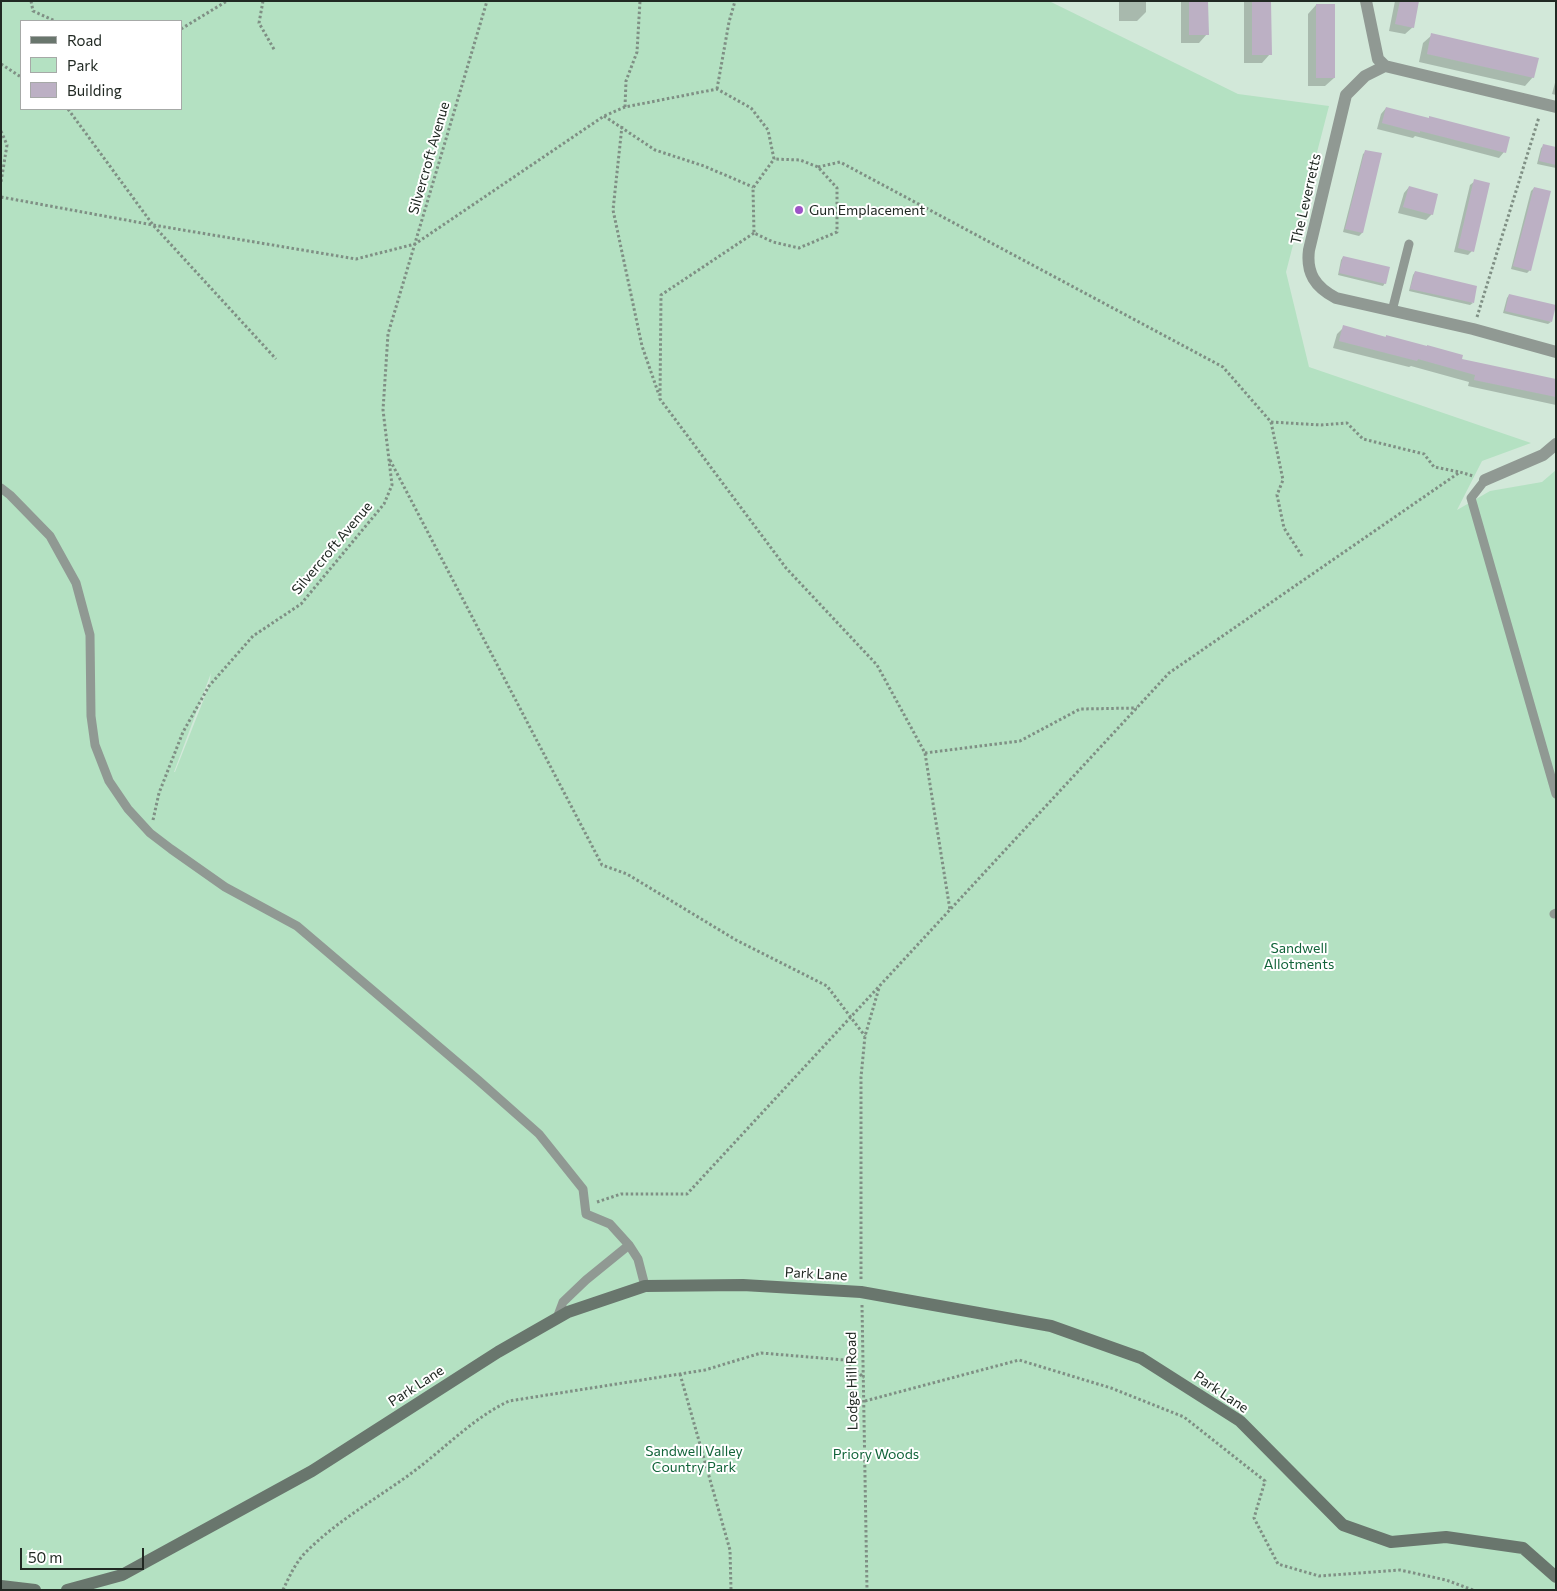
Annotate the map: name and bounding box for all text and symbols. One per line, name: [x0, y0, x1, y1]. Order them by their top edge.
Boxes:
legend: [20, 20, 182, 110]
text: Road: [67, 31, 102, 49]
text: Park: [67, 56, 98, 74]
text: Building: [67, 81, 122, 99]
street label: Silvercroft Avenue: [405, 100, 453, 216]
street label: The Leverretts: [1287, 152, 1325, 246]
place label: Gun Emplacement: [809, 202, 925, 218]
marker: Gun Emplacement: [793, 204, 805, 216]
street label: Silvercroft Avenue: [288, 498, 376, 598]
park label: Sandwell Allotments: [1264, 940, 1334, 972]
street label: Park Lane: [784, 1264, 848, 1284]
street label: Lodge Hill Road: [843, 1332, 861, 1430]
street label: Park Lane: [385, 1362, 447, 1410]
street label: Park Lane: [1190, 1368, 1252, 1416]
park label: Sandwell Valley Country Park: [645, 1443, 743, 1475]
park label: Priory Woods: [833, 1446, 919, 1462]
scale bar: [22, 1538, 146, 1570]
text: 50 m: [28, 1548, 62, 1566]

